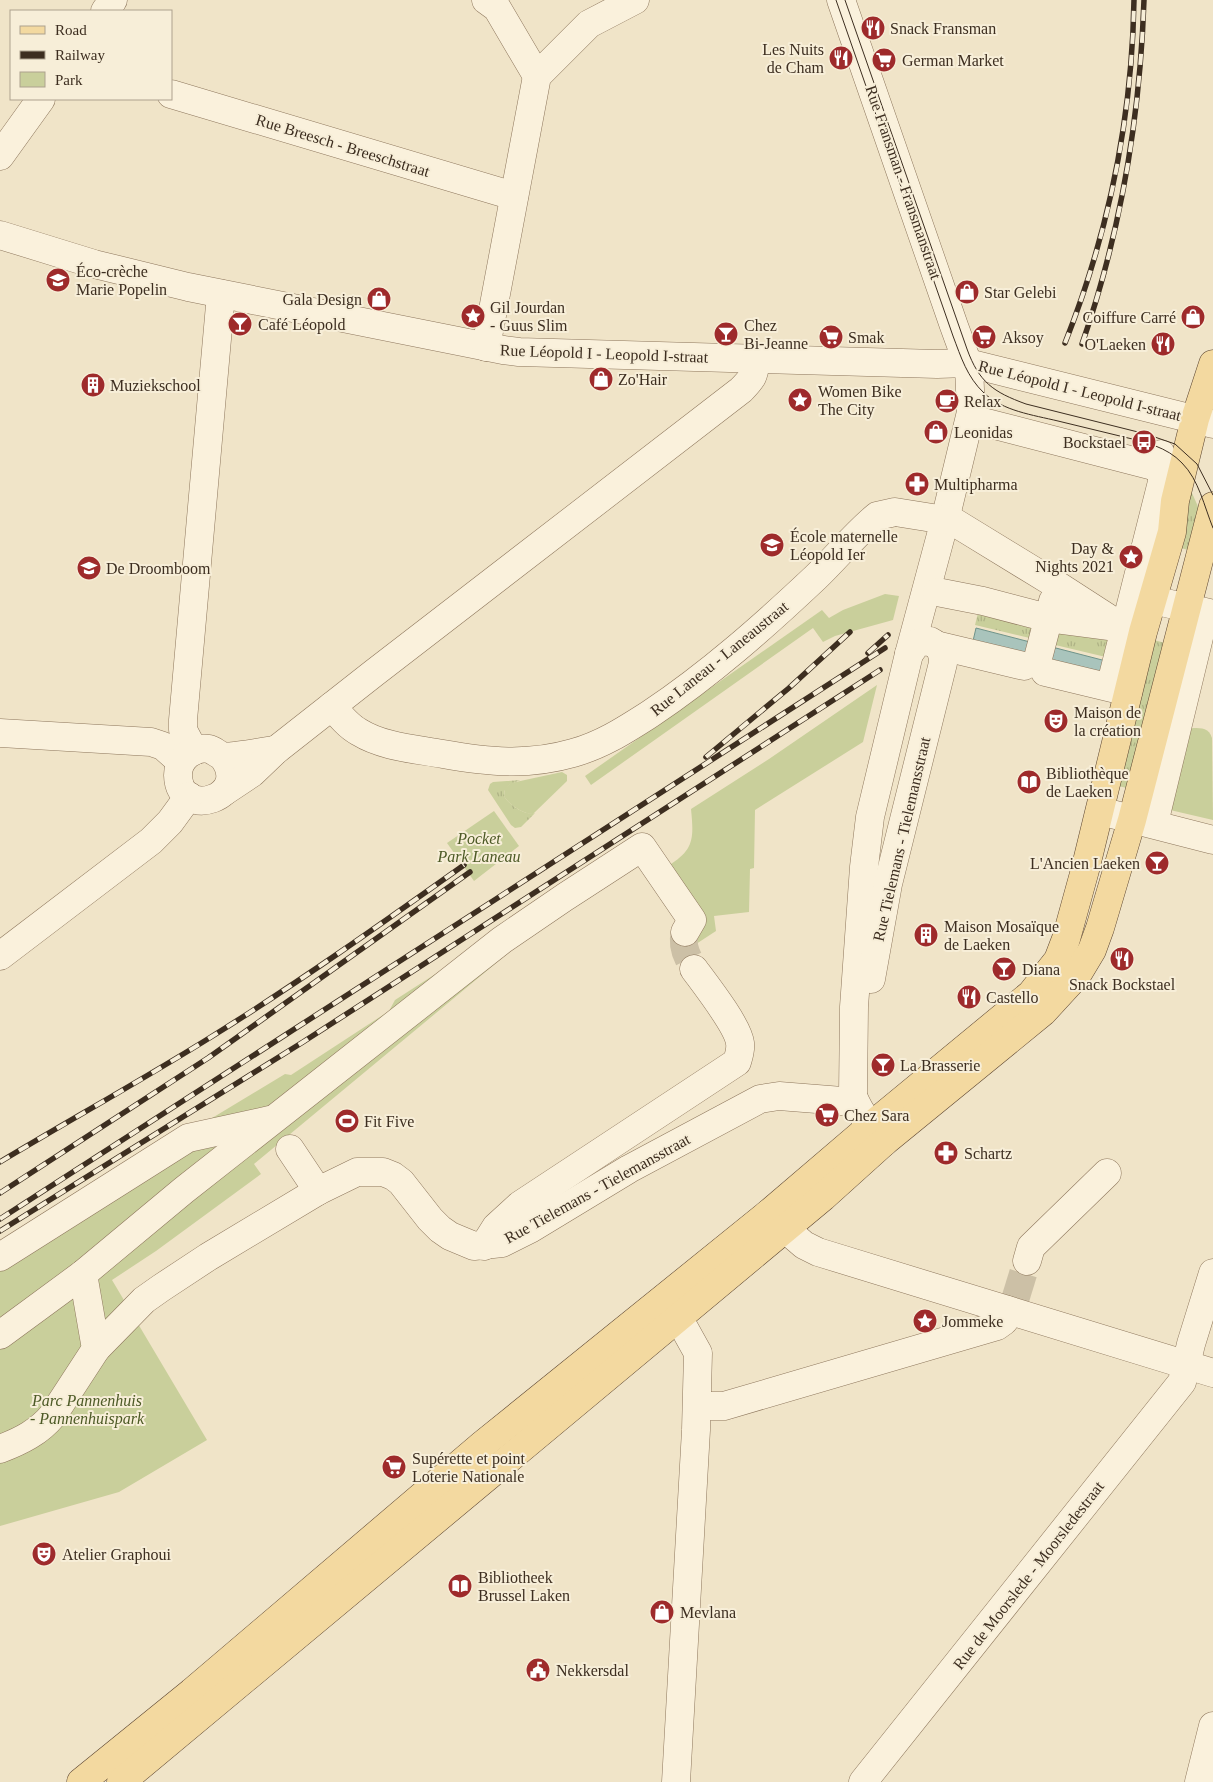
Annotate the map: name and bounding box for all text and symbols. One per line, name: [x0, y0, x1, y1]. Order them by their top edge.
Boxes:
legend: [10, 10, 172, 100]
restaurant icon: Snack Fransman: [860, 15, 886, 41]
place label: Snack Fransman: [890, 20, 996, 37]
text: Road: [55, 22, 87, 38]
place label: Les Nuits de Cham: [762, 41, 825, 76]
restaurant icon: Les Nuits de Cham: [828, 45, 854, 71]
text: Railway: [55, 47, 105, 63]
supermarket icon: German Market: [871, 47, 897, 73]
place label: German Market: [902, 52, 1004, 69]
text: Park: [55, 72, 83, 88]
street label: Rue Fransman - Fransmanstraat: [862, 83, 945, 282]
street label: Rue Breesch - Breeschstraat: [254, 111, 432, 180]
place label: Éco-crèche Marie Popelin: [76, 262, 167, 299]
school or university icon: Éco-crèche Marie Popelin: [45, 267, 71, 293]
shop icon: Star Gelebi: [954, 279, 980, 305]
place label: Star Gelebi: [984, 284, 1057, 301]
shop icon: Gala Design: [366, 286, 392, 312]
place label: Gala Design: [282, 291, 362, 309]
place label: Gil Jourdan - Guus Slim: [490, 299, 568, 334]
place icon: Gil Jourdan - Guus Slim: [460, 303, 486, 329]
shop icon: Coiffure Carré: [1180, 304, 1206, 330]
place label: Coiffure Carré: [1083, 309, 1176, 326]
bar icon: Café Léopold: [227, 311, 253, 337]
place label: Café Léopold: [258, 316, 346, 334]
place label: Chez Bi-Jeanne: [744, 317, 808, 352]
bar icon: Chez Bi-Jeanne: [713, 321, 739, 347]
supermarket icon: Smak: [818, 324, 844, 350]
supermarket icon: Aksoy: [971, 324, 997, 350]
place label: Smak: [848, 329, 884, 346]
place label: Aksoy: [1002, 329, 1044, 347]
restaurant icon: O'Laeken: [1150, 331, 1176, 357]
place label: O'Laeken: [1084, 336, 1146, 353]
street label: Rue Léopold I - Leopold I-straat: [500, 341, 709, 367]
street label: Rue Léopold I - Leopold I-straat: [976, 357, 1184, 425]
shop icon: Zo'Hair: [588, 366, 614, 392]
place label: Zo'Hair: [618, 371, 668, 388]
building icon: Muziekschool: [80, 372, 106, 398]
place label: Muziekschool: [110, 377, 201, 394]
place label: Women Bike The City: [818, 383, 902, 419]
place icon: Women Bike The City: [787, 387, 813, 413]
cafe icon: Relax: [934, 388, 960, 414]
place label: Relax: [964, 393, 1001, 410]
shop icon: Leonidas: [923, 419, 949, 445]
place label: Leonidas: [954, 424, 1013, 441]
bus stop icon: Bockstael: [1131, 429, 1157, 455]
place label: Bockstael: [1063, 434, 1127, 451]
pharmacy icon: Multipharma: [904, 471, 930, 497]
place label: Multipharma: [934, 476, 1018, 494]
place label: École maternelle Léopold Ier: [790, 527, 898, 564]
school or university icon: École maternelle Léopold Ier: [759, 532, 785, 558]
place label: Day & Nights 2021: [1035, 540, 1115, 576]
place icon: Day & Nights 2021: [1118, 544, 1144, 570]
school or university icon: De Droomboom: [76, 555, 102, 581]
place label: De Droomboom: [106, 560, 211, 577]
street label: Rue Laneau - Laneaustraat: [647, 597, 792, 719]
place label: Maison de la création: [1074, 704, 1141, 739]
theatre icon: Maison de la création: [1043, 708, 1069, 734]
street label: Rue Tielemans - Tielemansstraat: [870, 735, 933, 943]
place label: Bibliothèque de Laeken: [1046, 765, 1129, 800]
library icon: Bibliothèque de Laeken: [1016, 769, 1042, 795]
park label: Pocket Park Laneau: [436, 830, 521, 865]
bar icon: L'Ancien Laeken: [1144, 850, 1170, 876]
place label: L'Ancien Laeken: [1030, 855, 1140, 872]
place label: Maison Mosaïque de Laeken: [944, 918, 1059, 953]
building icon: Maison Mosaïque de Laeken: [913, 922, 939, 948]
restaurant icon: Snack Bockstael: [1109, 946, 1135, 972]
bar icon: Diana: [991, 956, 1017, 982]
place label: Diana: [1022, 961, 1060, 978]
place label: Snack Bockstael: [1069, 976, 1176, 993]
restaurant icon: Castello: [956, 984, 982, 1010]
place label: Castello: [986, 989, 1038, 1006]
bar icon: La Brasserie: [870, 1052, 896, 1078]
place label: La Brasserie: [900, 1057, 980, 1074]
supermarket icon: Chez Sara: [814, 1102, 840, 1128]
place label: Chez Sara: [844, 1107, 909, 1124]
sports icon: Fit Five: [334, 1108, 360, 1134]
place label: Fit Five: [364, 1113, 414, 1130]
street label: Rue Tielemans - Tielemansstraat: [502, 1130, 693, 1247]
pharmacy icon: Schartz: [933, 1140, 959, 1166]
place label: Schartz: [964, 1145, 1012, 1162]
place icon: Jommeke: [912, 1308, 938, 1334]
place label: Jommeke: [942, 1313, 1003, 1330]
park label: Parc Pannenhuis - Pannenhuispark: [30, 1392, 145, 1428]
place label: Supérette et point Loterie Nationale: [412, 1450, 525, 1485]
supermarket icon: Supérette et point Loterie Nationale: [381, 1454, 407, 1480]
street label: Rue de Moorslede - Moorsledestraat: [950, 1478, 1107, 1673]
theatre icon: Atelier Graphoui: [31, 1541, 57, 1567]
place label: Atelier Graphoui: [62, 1546, 171, 1564]
place label: Bibliotheek Brussel Laken: [478, 1569, 570, 1604]
library icon: Bibliotheek Brussel Laken: [447, 1573, 473, 1599]
shop icon: Mevlana: [649, 1599, 675, 1625]
place label: Mevlana: [680, 1604, 736, 1621]
public building icon: Nekkersdal: [525, 1657, 551, 1683]
place label: Nekkersdal: [556, 1662, 629, 1679]

